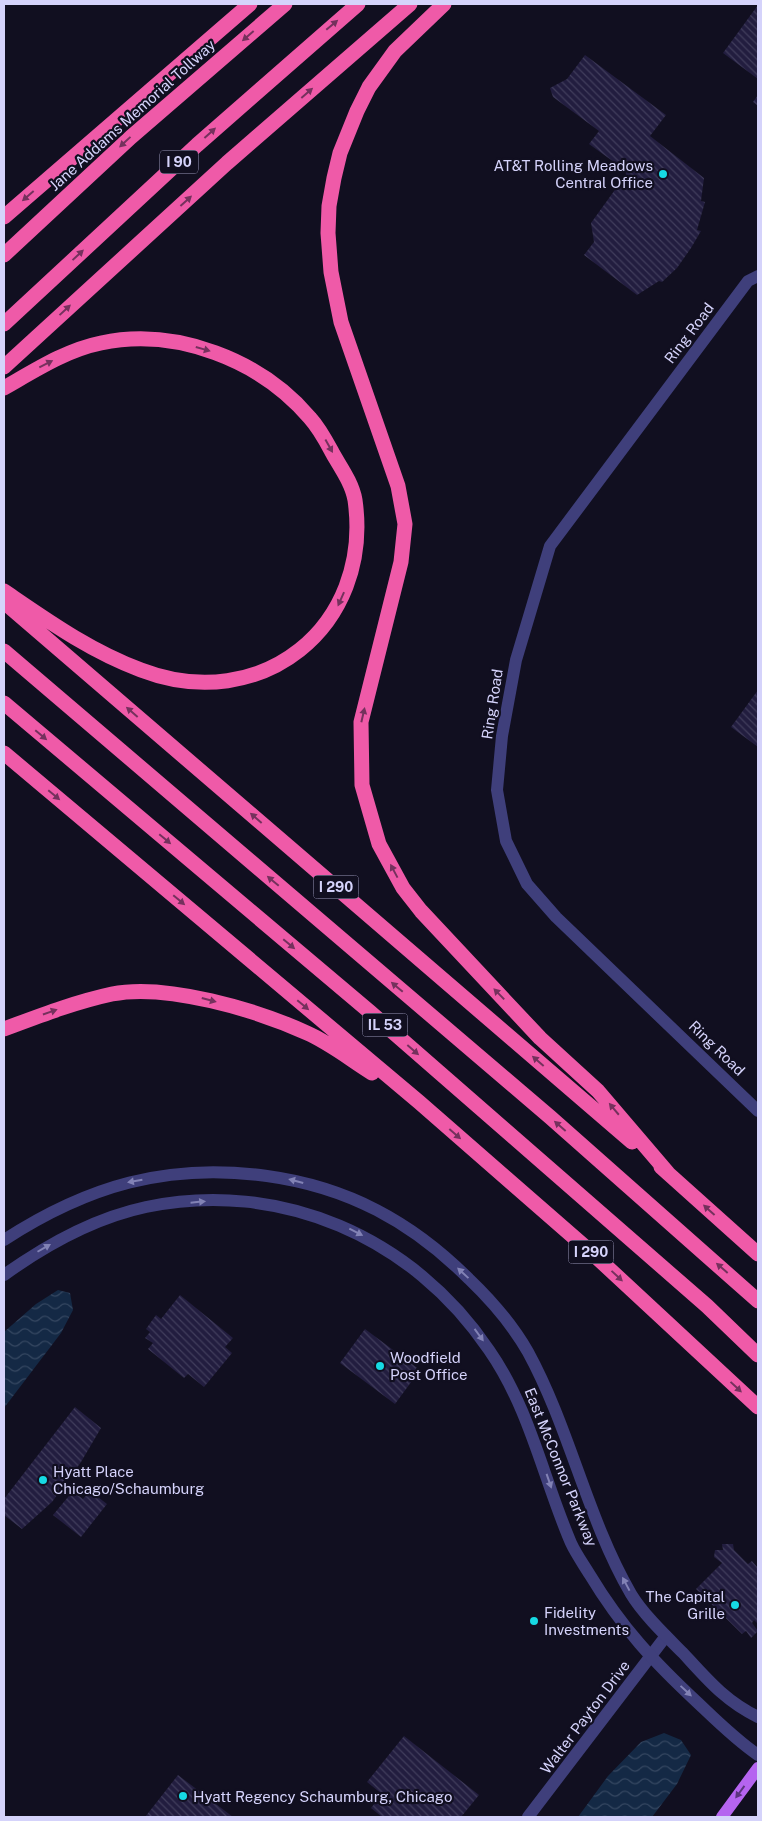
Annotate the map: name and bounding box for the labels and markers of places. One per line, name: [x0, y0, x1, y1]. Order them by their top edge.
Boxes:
place label: AT&T Rolling Meadows Central Office: [494, 157, 653, 191]
marker: AT&T Rolling Meadows Central Office: [657, 168, 669, 180]
place label: Woodfield Post Office: [390, 1349, 468, 1383]
marker: Woodfield Post Office: [374, 1360, 386, 1372]
place label: Hyatt Place Chicago/Schaumburg: [53, 1463, 204, 1497]
marker: Hyatt Place Chicago/Schaumburg: [37, 1474, 49, 1486]
place label: The Capital Grille: [646, 1588, 725, 1622]
marker: The Capital Grille: [729, 1599, 741, 1611]
place label: Fidelity Investments: [544, 1604, 629, 1638]
marker: Fidelity Investments: [528, 1615, 540, 1627]
place label: Hyatt Regency Schaumburg, Chicago: [193, 1788, 452, 1805]
marker: Hyatt Regency Schaumburg, Chicago: [177, 1790, 189, 1802]

